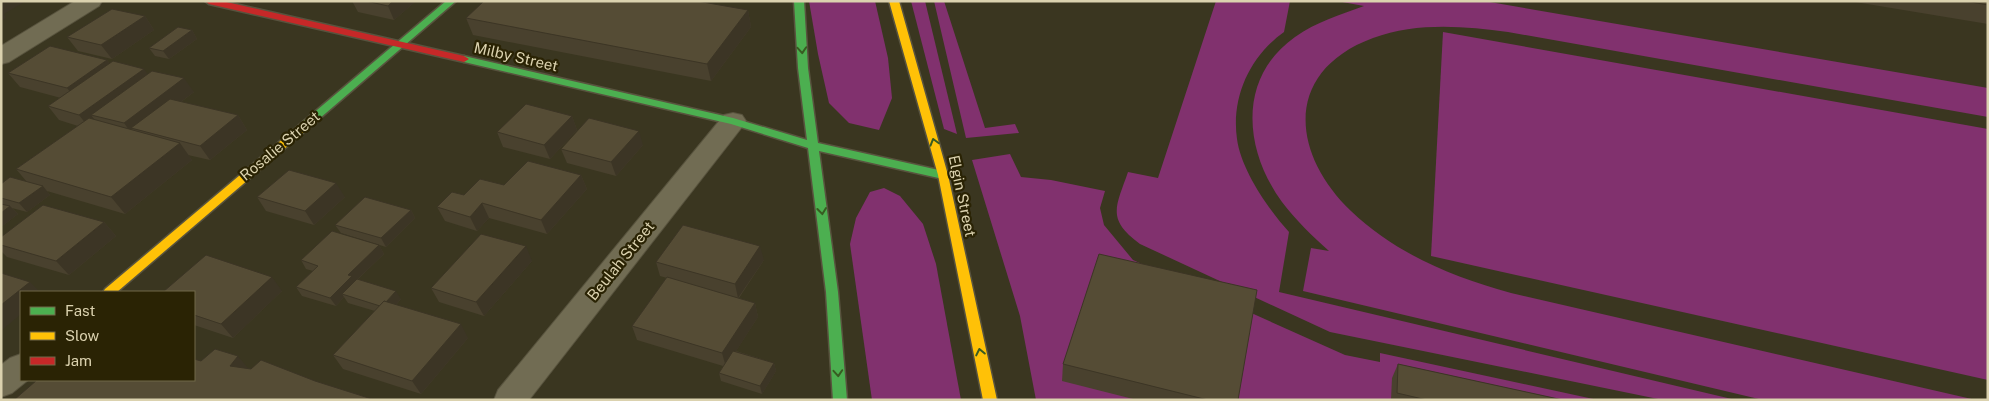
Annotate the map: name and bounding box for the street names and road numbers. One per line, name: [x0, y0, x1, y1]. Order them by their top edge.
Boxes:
street label: Milby Street: [472, 39, 560, 74]
street label: Rosalie Street: [237, 107, 323, 184]
street label: Elgin Street: [946, 153, 979, 238]
street label: Beulah Street: [584, 218, 658, 303]

